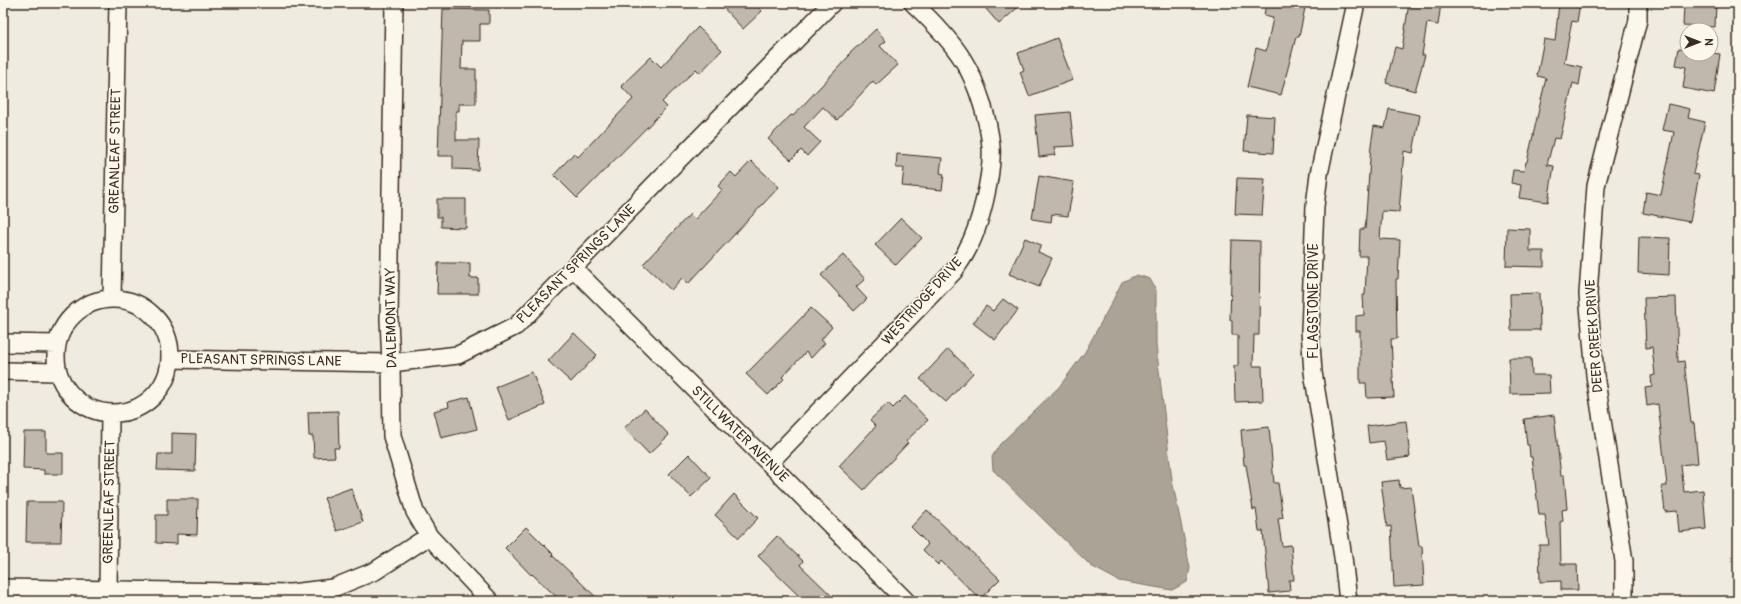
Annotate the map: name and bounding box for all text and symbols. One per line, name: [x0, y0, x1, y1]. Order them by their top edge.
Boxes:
north arrow: [1679, 22, 1719, 62]
text: N: [1702, 38, 1715, 46]
street label: GREANLEAF STREET: [105, 88, 125, 214]
street label: PLEASANT SPRINGS LANE: [513, 201, 639, 327]
street label: FLAGSTONE DRIVE: [1305, 243, 1322, 359]
street label: WESTRIDGE DRIVE: [878, 254, 966, 348]
street label: DALEMONT WAY: [382, 268, 400, 368]
street label: DEER CREEK DRIVE: [1582, 279, 1606, 393]
street label: PLEASANT SPRINGS LANE: [180, 350, 342, 370]
street label: STILLWATER AVENUE: [688, 382, 792, 486]
street label: GREENLEAF STREET: [99, 440, 119, 564]

